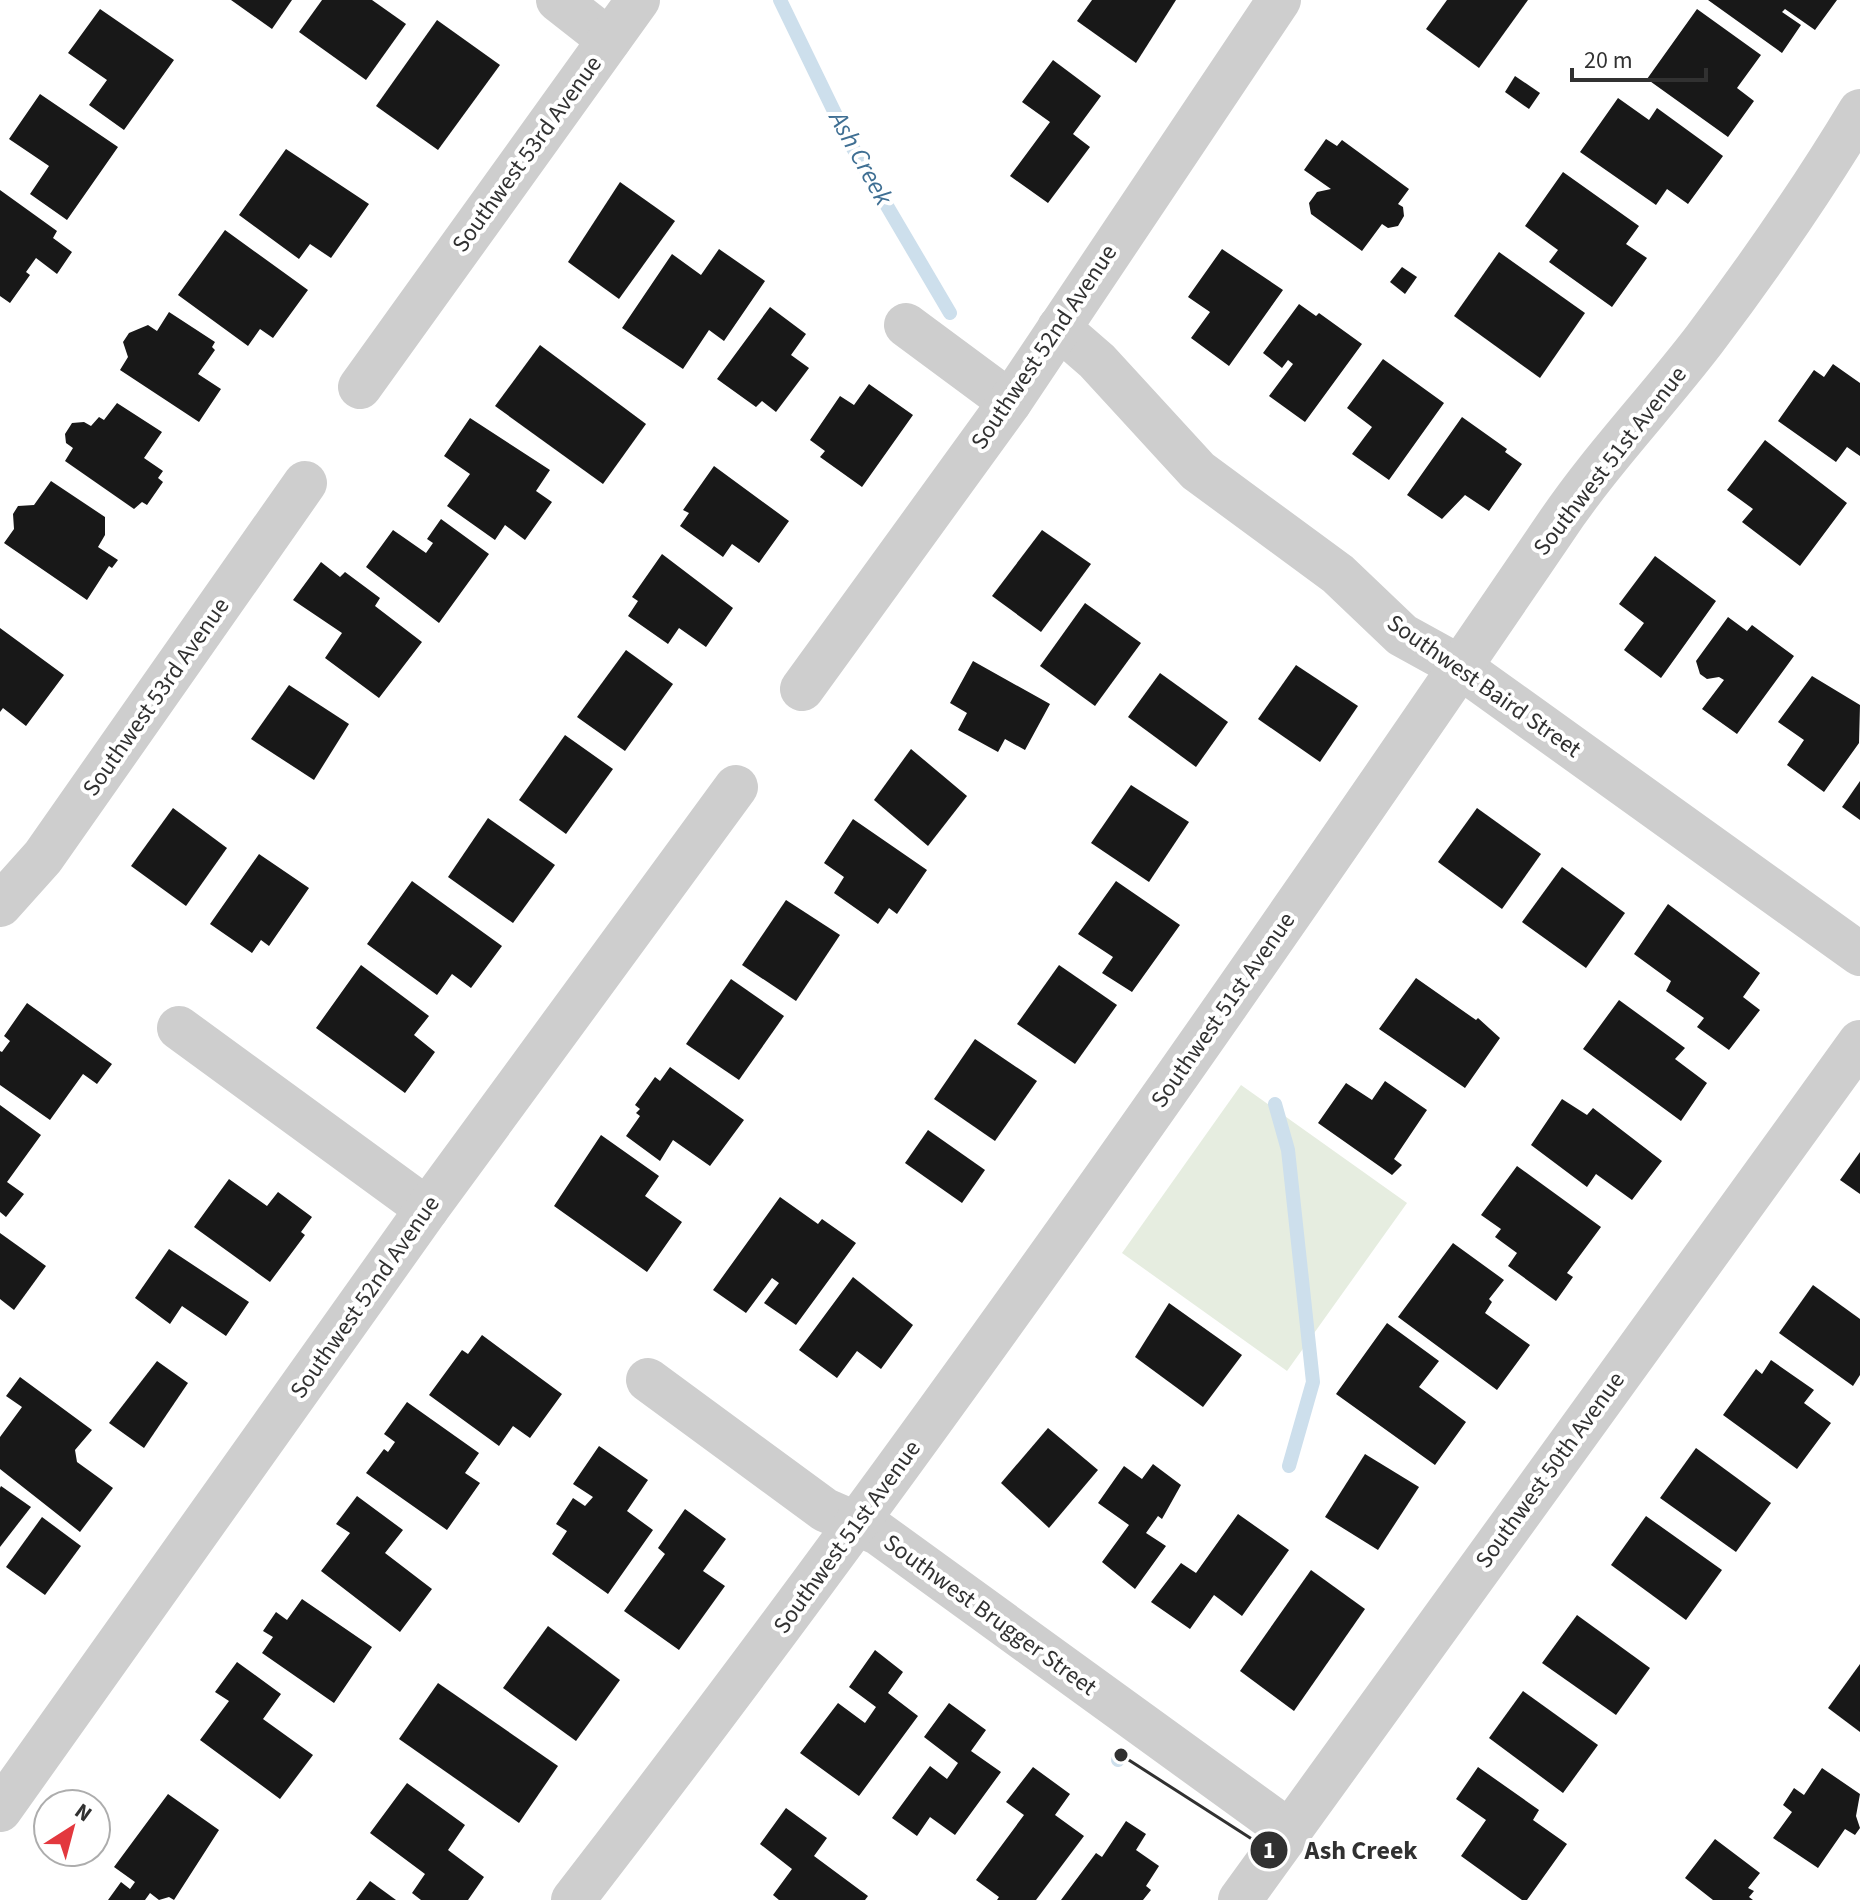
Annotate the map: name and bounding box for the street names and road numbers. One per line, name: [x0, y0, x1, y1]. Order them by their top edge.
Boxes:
street label: Southwest 53rd Avenue: [444, 48, 610, 260]
street label: Southwest 52nd Avenue: [962, 237, 1126, 457]
street label: Southwest 51st Avenue: [1525, 359, 1695, 563]
street label: Southwest 53rd Avenue: [74, 590, 238, 804]
street label: Southwest Baird Street: [1380, 606, 1588, 766]
street label: Southwest 51st Avenue: [1142, 905, 1304, 1115]
street label: Southwest 52nd Avenue: [282, 1188, 448, 1406]
street label: Southwest 50th Avenue: [1467, 1364, 1633, 1576]
street label: Southwest 51st Avenue: [765, 1433, 929, 1641]
street label: Southwest Brugger Street: [876, 1526, 1104, 1704]

